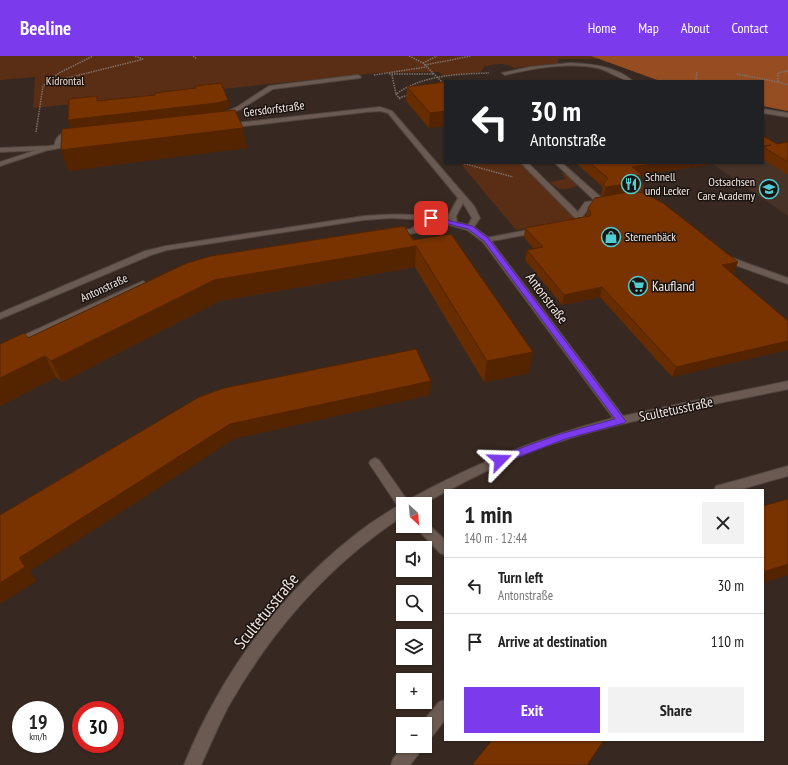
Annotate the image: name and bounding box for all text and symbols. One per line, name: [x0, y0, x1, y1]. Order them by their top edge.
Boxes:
text: Beeline: [20, 16, 71, 40]
text: Home: [588, 19, 616, 37]
text: Map: [638, 19, 659, 37]
text: About: [681, 19, 710, 37]
text: Contact: [732, 19, 768, 37]
park label: Kidrontal: [46, 73, 84, 88]
text: 30 m: [530, 92, 581, 129]
icon: left: [464, 96, 516, 148]
street label: Gersdorfstraße: [243, 97, 305, 120]
text: Antonstraße: [530, 128, 606, 151]
place label: Schnell und Lecker: [645, 169, 690, 198]
restaurant icon: Schnell und Lecker: [620, 173, 642, 195]
place label: Ostsachsen Care Academy: [697, 174, 755, 203]
school or university icon: Ostsachsen Care Academy: [758, 178, 780, 200]
pin: [414, 201, 448, 235]
icon: arrive: [420, 207, 442, 229]
shop icon: Sternenbäck: [600, 226, 622, 248]
place label: Sternenbäck: [625, 229, 676, 244]
street label: Antonstraße: [522, 269, 572, 327]
street label: Antonstraße: [78, 270, 130, 305]
supermarket icon: Kaufland: [627, 275, 649, 297]
place label: Kaufland: [652, 277, 695, 295]
street label: Scultetusstraße: [637, 392, 715, 426]
position arrow: [479, 439, 521, 481]
north arrow: [396, 497, 432, 533]
map controls: [396, 497, 432, 753]
text: 1 min: [464, 499, 512, 530]
button: close: [702, 502, 744, 544]
text: 140 m · 12:44: [464, 530, 527, 547]
button: sound: [396, 541, 432, 577]
text: Turn left: [498, 568, 543, 587]
street label: Scultetusstraße: [229, 569, 303, 653]
icon: left: [464, 575, 486, 597]
text: 30 m: [718, 576, 744, 595]
button: search: [396, 585, 432, 621]
text: Antonstraße: [498, 587, 553, 604]
button: layers: [396, 629, 432, 665]
icon: arrive: [464, 631, 486, 653]
text: Arrive at destination: [498, 632, 607, 651]
text: 110 m: [711, 632, 744, 651]
button: +: [396, 673, 432, 709]
button: Exit: [464, 687, 600, 733]
button: Share: [608, 687, 744, 733]
speed limit sign: 30: [72, 701, 124, 753]
text: 19: [28, 709, 48, 735]
button: −: [396, 717, 432, 753]
text: km/h: [29, 730, 47, 743]

